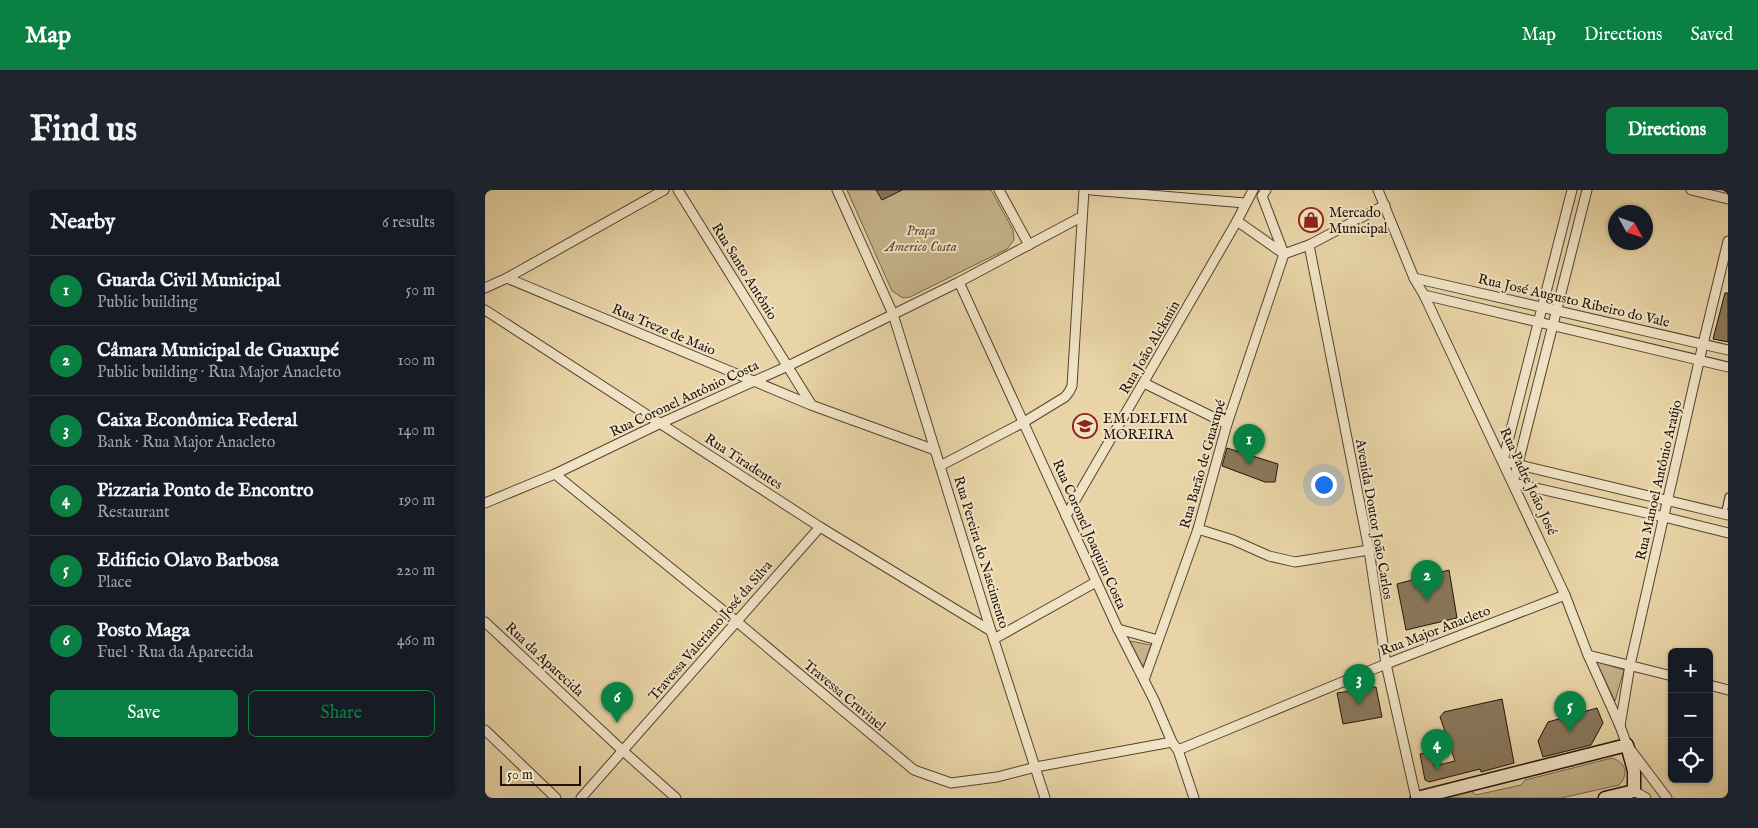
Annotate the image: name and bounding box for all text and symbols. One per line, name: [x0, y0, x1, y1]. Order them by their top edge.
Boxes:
text: Map: [25, 20, 71, 51]
text: Map: [1522, 24, 1556, 47]
text: Directions: [1584, 24, 1662, 47]
text: Saved: [1690, 24, 1733, 47]
button: Directions: [1606, 107, 1728, 154]
text: Find us: [30, 108, 137, 153]
place label: Mercado Municipal: [1329, 204, 1388, 238]
north arrow: [1608, 205, 1653, 250]
shop icon: Mercado Municipal: [1298, 207, 1324, 233]
text: Nearby: [50, 209, 115, 236]
text: 6 results: [382, 213, 435, 233]
street label: Rua Santo Antônio: [707, 220, 781, 324]
park label: Praça Americo Costa: [883, 222, 957, 256]
text: Guarda Civil Municipal: [97, 269, 281, 293]
street label: Rua José Augusto Ribeiro do Vale: [1476, 270, 1672, 332]
text: 1: [63, 281, 69, 301]
text: 50 m: [406, 281, 435, 301]
text: Public building: [97, 293, 197, 313]
street label: Rua João Alckmin: [1116, 297, 1184, 398]
street label: Rua Treze de Maio: [609, 300, 719, 360]
text: Câmara Municipal de Guaxupé: [97, 339, 339, 363]
text: 2: [62, 351, 70, 371]
text: 100 m: [398, 351, 435, 371]
street label: Rua Coronel Antônio Costa: [607, 356, 763, 441]
text: Public building · Rua Major Anacleto: [97, 363, 341, 383]
street label: Rua Barão de Guaxupé: [1176, 397, 1230, 531]
street label: Rua Manoel Antônio Araújo: [1632, 398, 1686, 562]
text: Caixa Econômica Federal: [97, 409, 297, 433]
place label: EM DELFIM MOREIRA: [1103, 410, 1188, 444]
school or university icon: EM DELFIM MOREIRA: [1072, 413, 1098, 439]
text: 3: [63, 421, 69, 441]
text: 140 m: [397, 421, 435, 441]
pin: 1: [1233, 424, 1265, 465]
street label: Rua Padre João José: [1495, 425, 1561, 539]
street label: Rua Tiradentes: [701, 430, 786, 494]
text: Bank · Rua Major Anacleto: [97, 433, 275, 453]
street label: Avenida Doutor João Carlos: [1351, 436, 1397, 601]
street label: Rua Coronel Joaquim Costa: [1048, 457, 1131, 613]
your location: [1311, 472, 1337, 498]
street label: Rua Pereira do Nascimento: [949, 474, 1013, 631]
text: Pizzaria Ponto de Encontro: [97, 479, 313, 503]
text: 4: [62, 491, 70, 511]
text: 190 m: [398, 491, 435, 511]
text: Restaurant: [97, 503, 170, 523]
text: Edificio Olavo Barbosa: [97, 549, 279, 573]
street label: Travessa Valeriano José da Silva: [645, 556, 777, 704]
pin: 2: [1411, 560, 1443, 601]
text: 5: [63, 561, 69, 581]
text: 220 m: [396, 561, 435, 581]
text: Place: [97, 573, 132, 593]
street label: Rua Major Anacleto: [1378, 601, 1493, 660]
text: Posto Maga: [97, 619, 190, 643]
street label: Rua da Aparecida: [501, 619, 588, 702]
text: 6: [63, 631, 69, 651]
text: 460 m: [397, 631, 435, 651]
text: Fuel · Rua da Aparecida: [97, 643, 253, 663]
map controls: [1668, 648, 1713, 783]
button: +: [1668, 648, 1713, 693]
street label: Travessa Cruvinel: [800, 656, 889, 735]
pin: 3: [1343, 664, 1375, 705]
pin: 6: [601, 682, 633, 723]
button: Save: [50, 690, 238, 737]
button: Share: [248, 690, 435, 737]
pin: 5: [1554, 691, 1586, 732]
button: −: [1668, 693, 1713, 738]
pin: 4: [1421, 729, 1453, 770]
button: locate: [1668, 738, 1713, 783]
scale bar: [500, 763, 581, 786]
text: 50 m: [507, 766, 533, 784]

